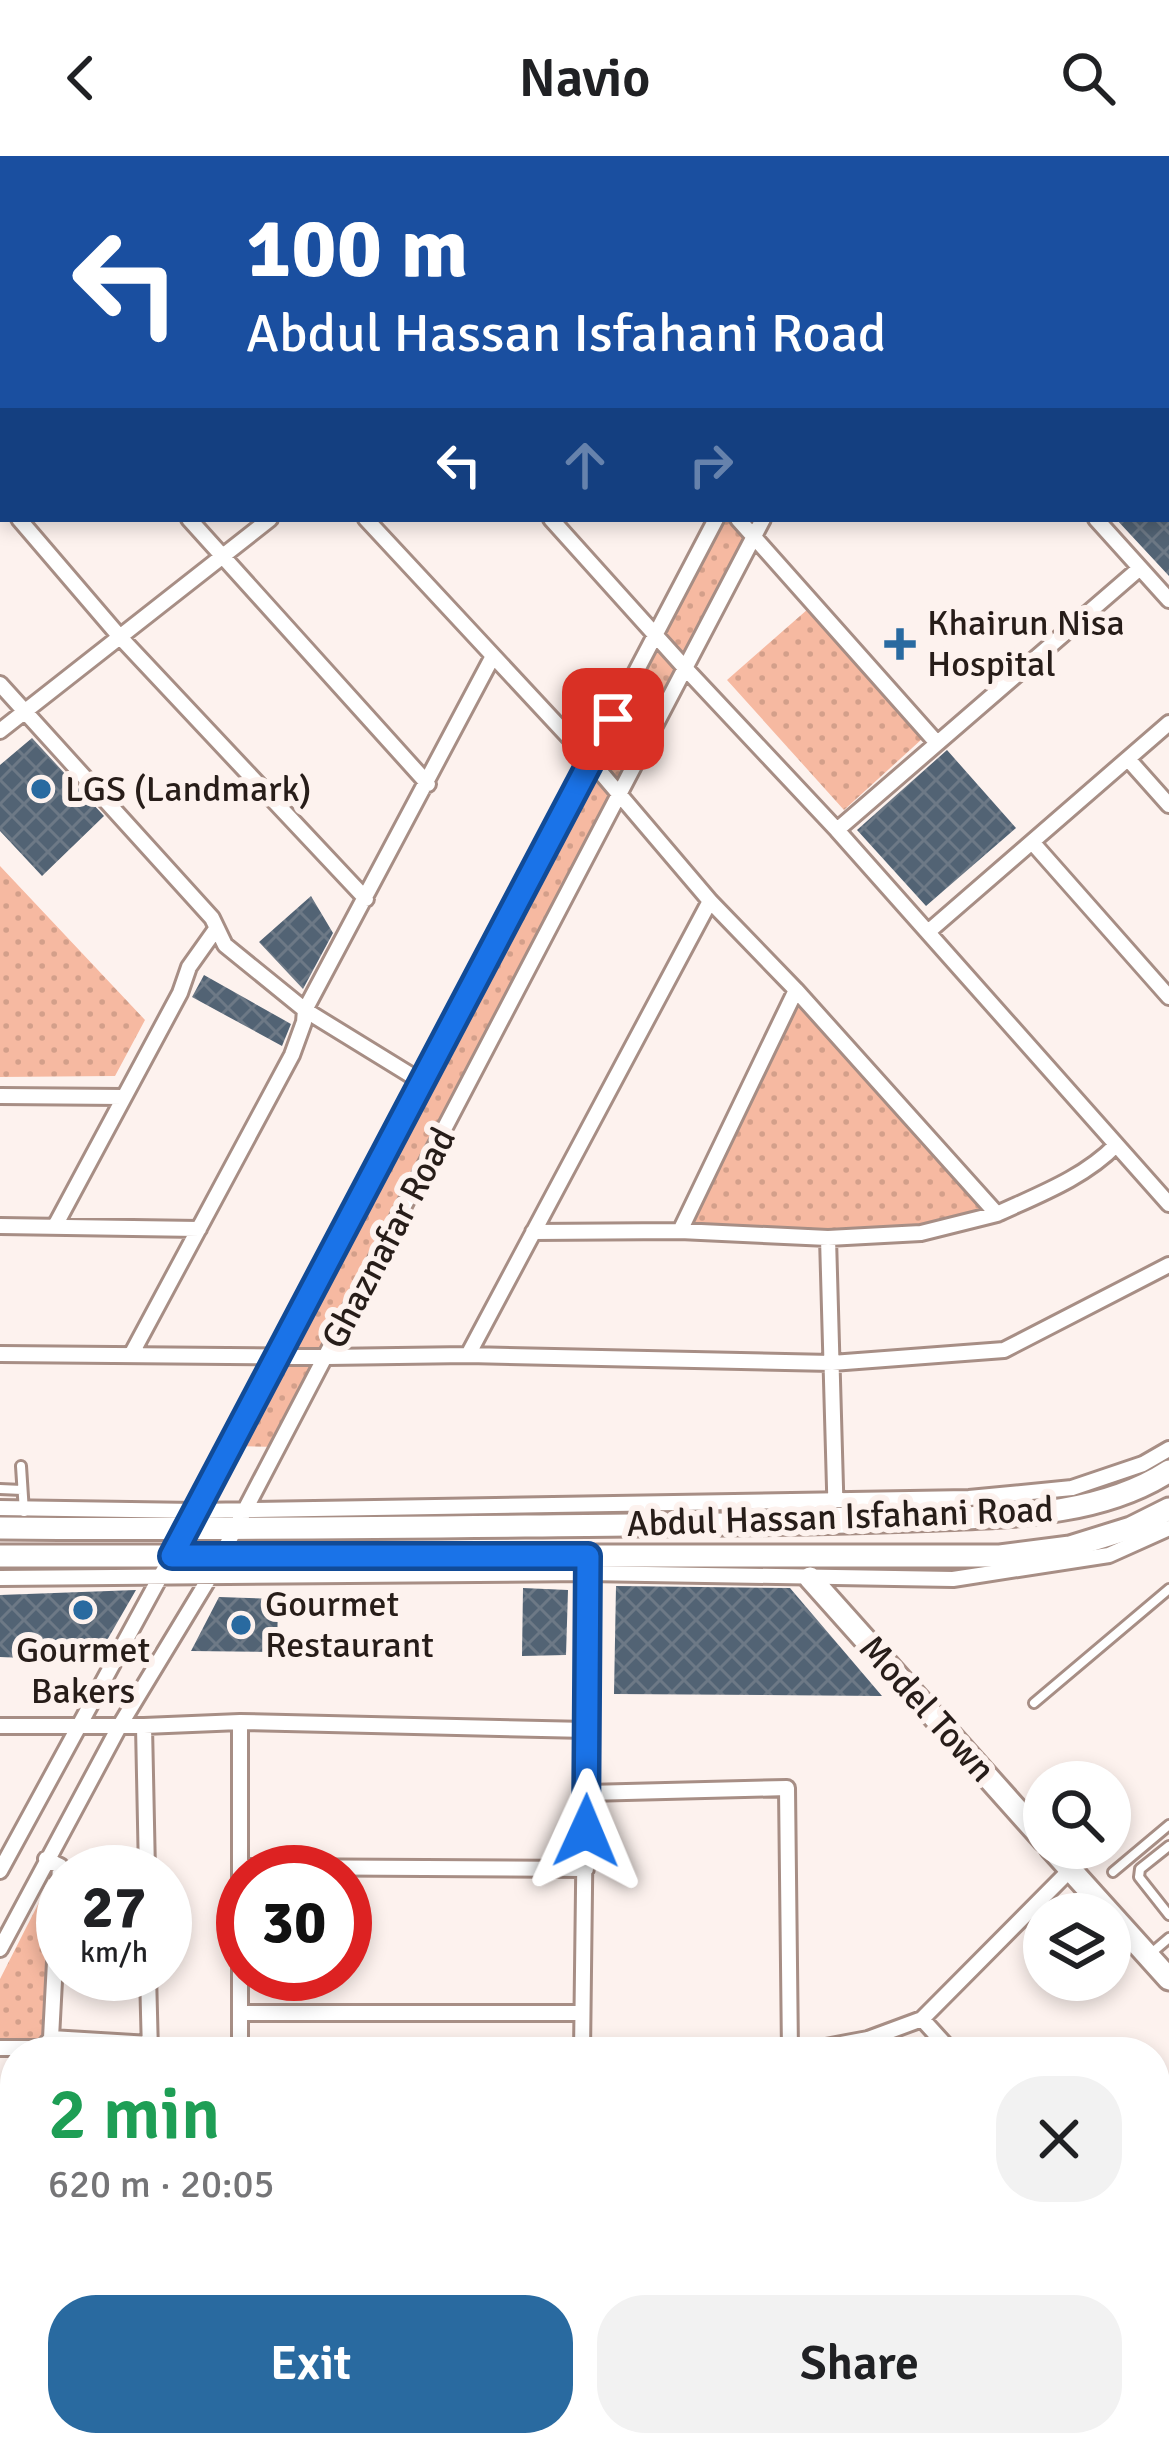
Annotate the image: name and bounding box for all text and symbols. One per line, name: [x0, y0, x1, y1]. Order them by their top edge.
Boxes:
icon: back: [48, 45, 114, 111]
text: Navio: [519, 45, 650, 112]
icon: search: [1055, 45, 1121, 111]
text: 100 m: [246, 197, 468, 301]
icon: left: [48, 204, 204, 360]
text: Abdul Hassan Isfahani Road: [246, 300, 886, 367]
icon: left: [426, 432, 492, 498]
icon: ahead: [552, 432, 618, 498]
icon: right: [678, 432, 744, 498]
place label: Khairun Nisa Hospital: [927, 601, 1125, 687]
marker: Khairun Nisa Hospital: [884, 628, 916, 660]
pin: [562, 668, 664, 770]
icon: arrive: [580, 686, 646, 752]
place label: LGS (Landmark): [65, 767, 311, 812]
marker: LGS (Landmark): [28, 776, 54, 802]
street label: Ghaznafar Road: [312, 1120, 466, 1356]
street label: Abdul Hassan Isfahani Road: [626, 1487, 1054, 1547]
place label: Gourmet Restaurant: [265, 1582, 434, 1668]
marker: Gourmet Bakers: [70, 1597, 96, 1623]
marker: Gourmet Restaurant: [228, 1612, 254, 1638]
street label: Model Town: [849, 1626, 1005, 1792]
place label: Gourmet Bakers: [16, 1628, 150, 1714]
map controls: [1023, 1761, 1131, 2001]
button: search: [1023, 1761, 1131, 1869]
position arrow: [523, 1768, 649, 1894]
speed limit sign: 30: [216, 1845, 372, 2001]
text: 27: [82, 1871, 146, 1945]
button: layers: [1023, 1893, 1131, 2001]
text: km/h: [80, 1934, 148, 1971]
text: 2 min: [48, 2070, 220, 2159]
button: close: [996, 2076, 1122, 2202]
text: 620 m · 20:05: [48, 2160, 275, 2208]
button: Exit: [48, 2295, 573, 2433]
button: Share: [597, 2295, 1122, 2433]

